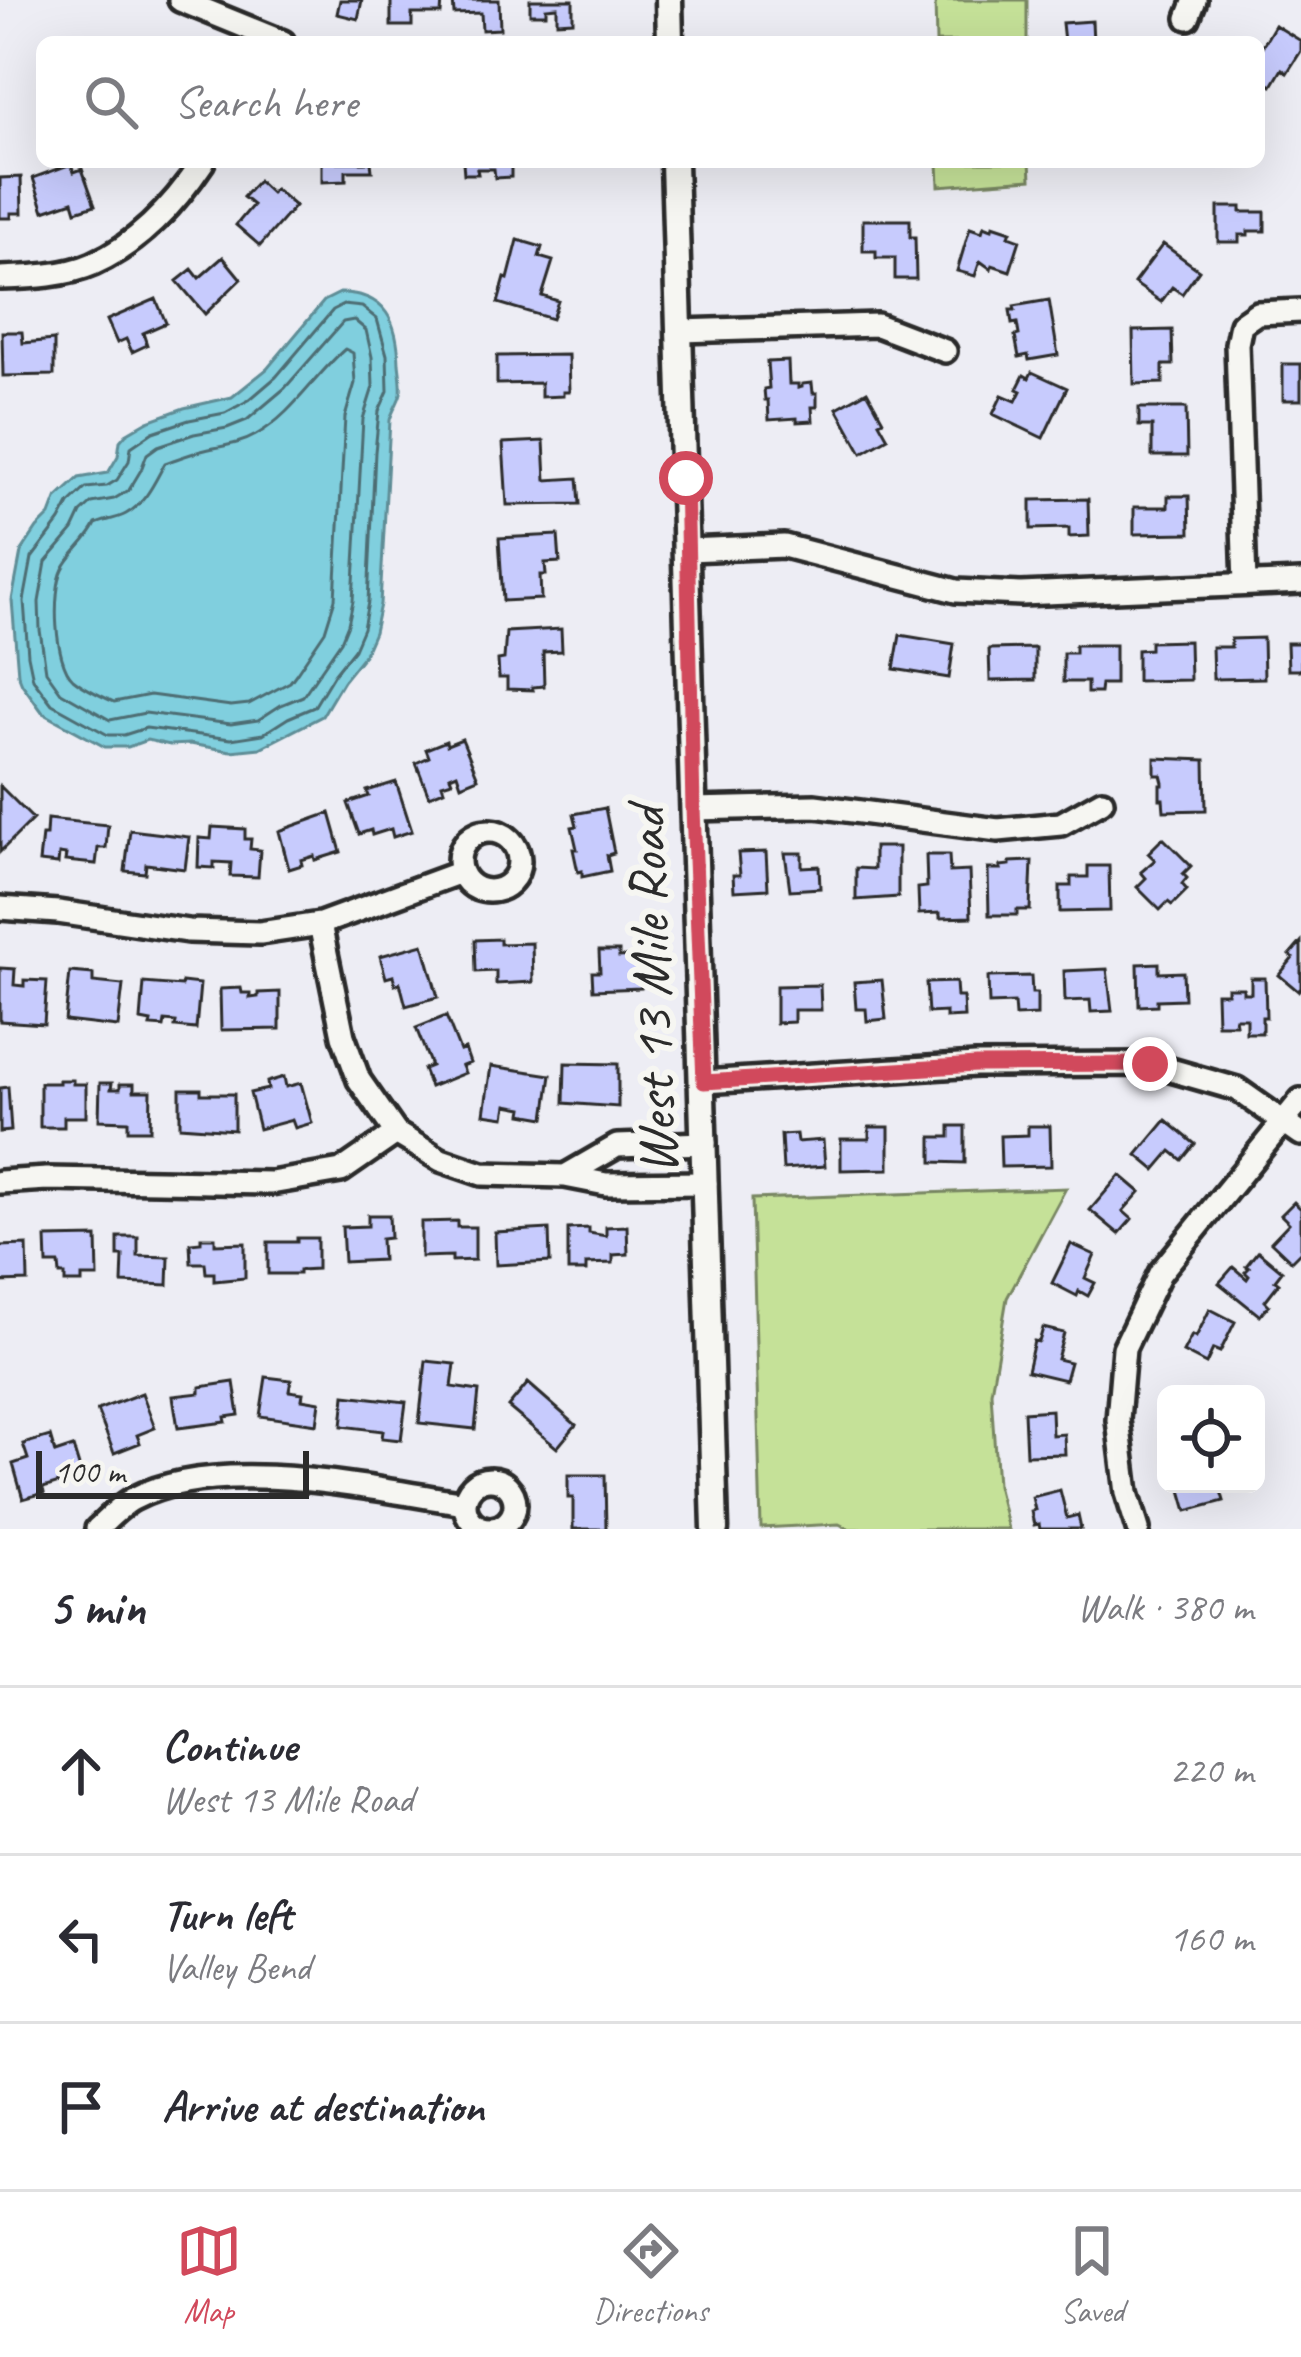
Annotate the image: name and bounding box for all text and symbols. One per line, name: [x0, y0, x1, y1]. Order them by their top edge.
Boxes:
search box: [36, 36, 1265, 168]
icon: search: [78, 69, 144, 135]
text: Search here: [174, 74, 357, 131]
route start: [659, 451, 713, 505]
street label: West 13 Mile Road: [608, 798, 693, 1176]
route end: [1123, 1037, 1177, 1091]
map controls: [1157, 1385, 1265, 1493]
button: locate: [1157, 1385, 1265, 1493]
scale bar: [36, 1445, 309, 1498]
text: 100 m: [54, 1451, 125, 1493]
text: 5 min: [48, 1575, 145, 1639]
text: Walk · 380 m: [1077, 1583, 1253, 1632]
text: Continue: [162, 1718, 296, 1775]
icon: ahead: [48, 1738, 114, 1804]
text: 220 m: [1169, 1746, 1253, 1795]
text: West 13 Mile Road: [162, 1775, 413, 1824]
text: Turn left: [162, 1886, 292, 1943]
icon: left: [48, 1906, 114, 1972]
text: 160 m: [1169, 1914, 1253, 1963]
text: Valley Bend: [162, 1943, 311, 1992]
icon: arrive: [48, 2074, 114, 2140]
text: Arrive at destination: [162, 2078, 484, 2135]
tab: Map: [176, 2218, 242, 2332]
tab: Directions: [593, 2218, 708, 2332]
tab: Saved: [1059, 2218, 1125, 2332]

